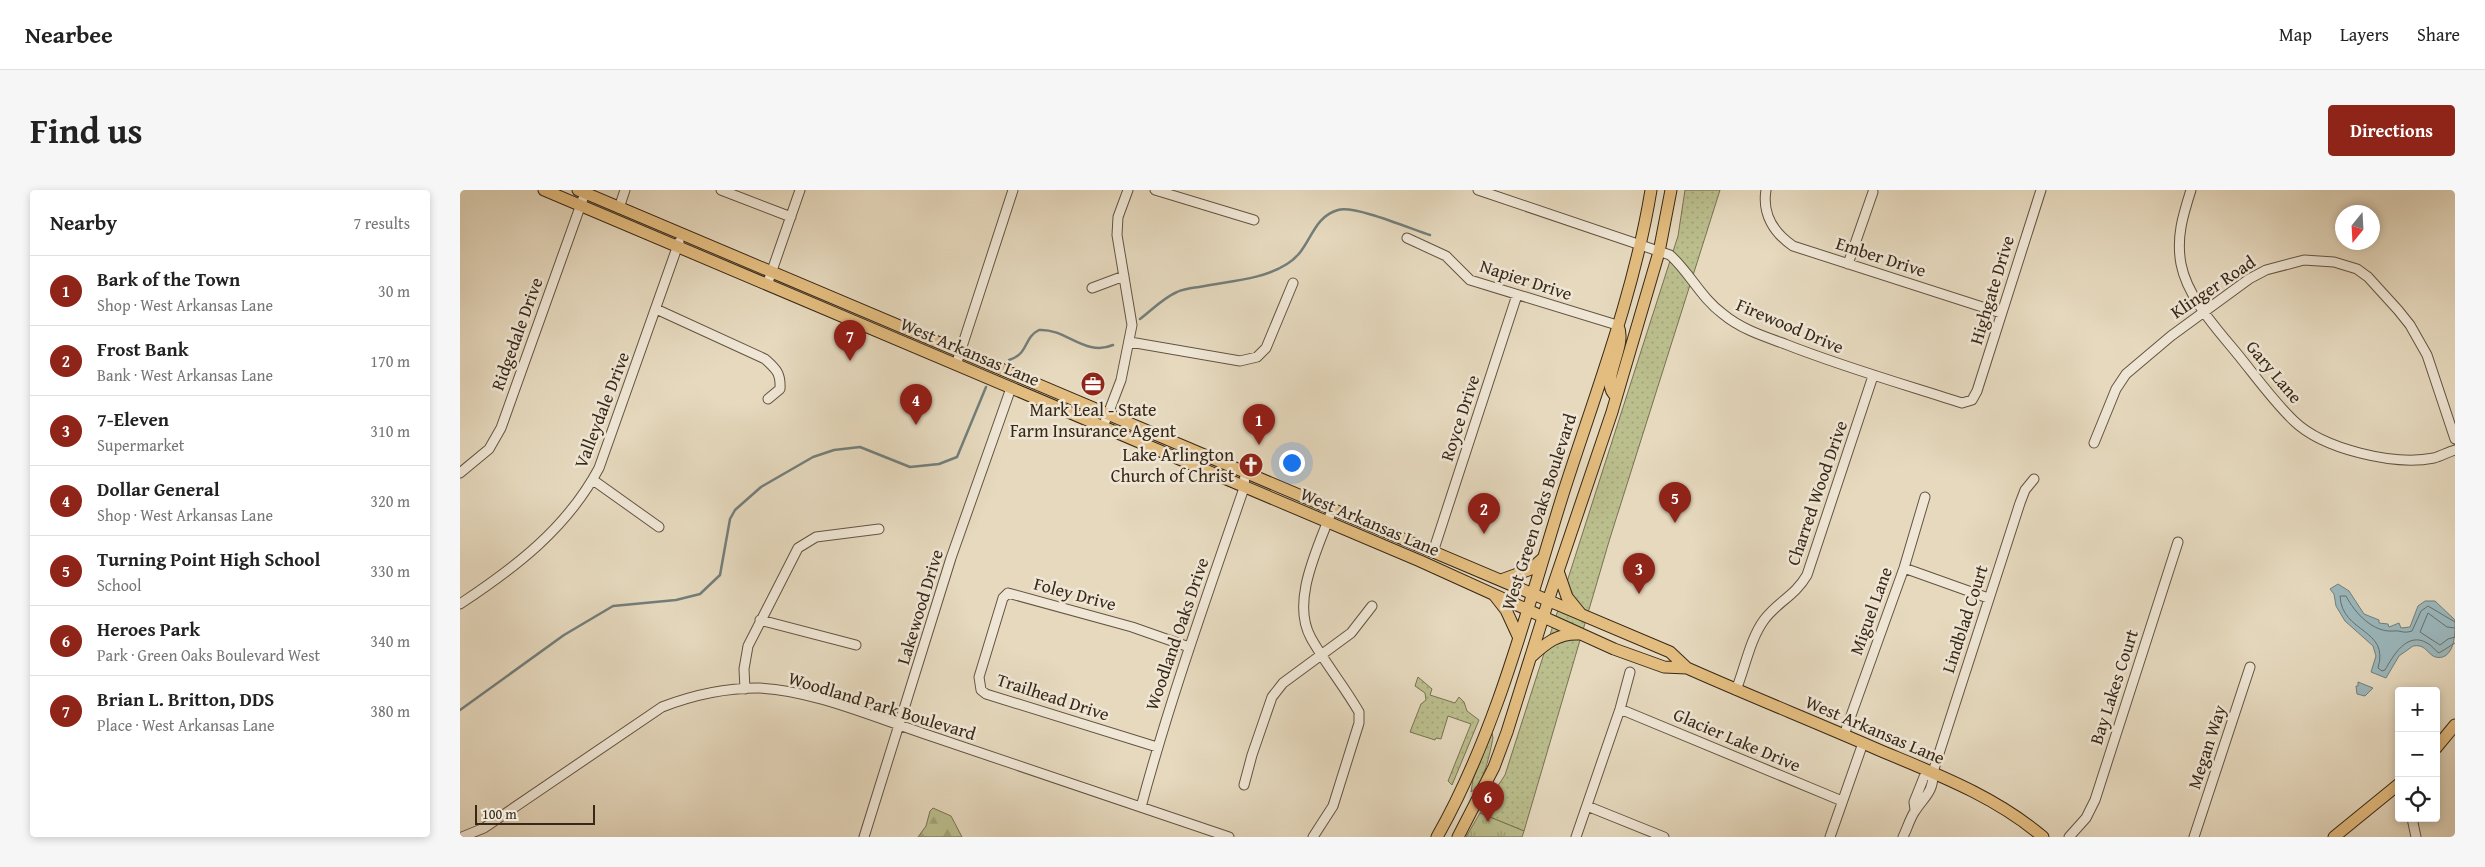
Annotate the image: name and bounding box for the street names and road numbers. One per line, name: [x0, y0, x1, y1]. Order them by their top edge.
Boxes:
street label: Ember Drive: [1833, 229, 1930, 284]
street label: Highgate Drive: [1962, 232, 2021, 348]
street label: Klinger Road: [2165, 248, 2261, 325]
street label: Napier Drive: [1477, 252, 1576, 307]
street label: Ridgedale Drive: [484, 274, 549, 394]
street label: Firewood Drive: [1732, 291, 1848, 360]
street label: West Arkansas Lane: [896, 310, 1044, 393]
street label: Gary Lane: [2240, 334, 2309, 409]
street label: Valleydale Drive: [567, 348, 636, 472]
street label: Royce Drive: [1433, 371, 1486, 464]
street label: West Green Oaks Boulevard: [1494, 410, 1583, 614]
street label: Charred Wood Drive: [1779, 417, 1854, 569]
street label: West Arkansas Lane: [1296, 480, 1444, 563]
street label: Lakewood Drive: [889, 546, 950, 668]
street label: Woodland Oaks Drive: [1138, 554, 1215, 714]
street label: Lindblad Court: [1934, 561, 1995, 676]
street label: Miguel Lane: [1842, 563, 1899, 659]
street label: Foley Drive: [1031, 570, 1119, 617]
street label: Bay Lakes Court: [2082, 625, 2145, 748]
street label: Woodland Park Boulevard: [785, 664, 980, 747]
street label: Trailhead Drive: [993, 666, 1113, 727]
street label: West Arkansas Lane: [1801, 688, 1949, 771]
street label: Glacier Lake Drive: [1669, 701, 1805, 779]
street label: Megan Way: [2180, 701, 2233, 792]

